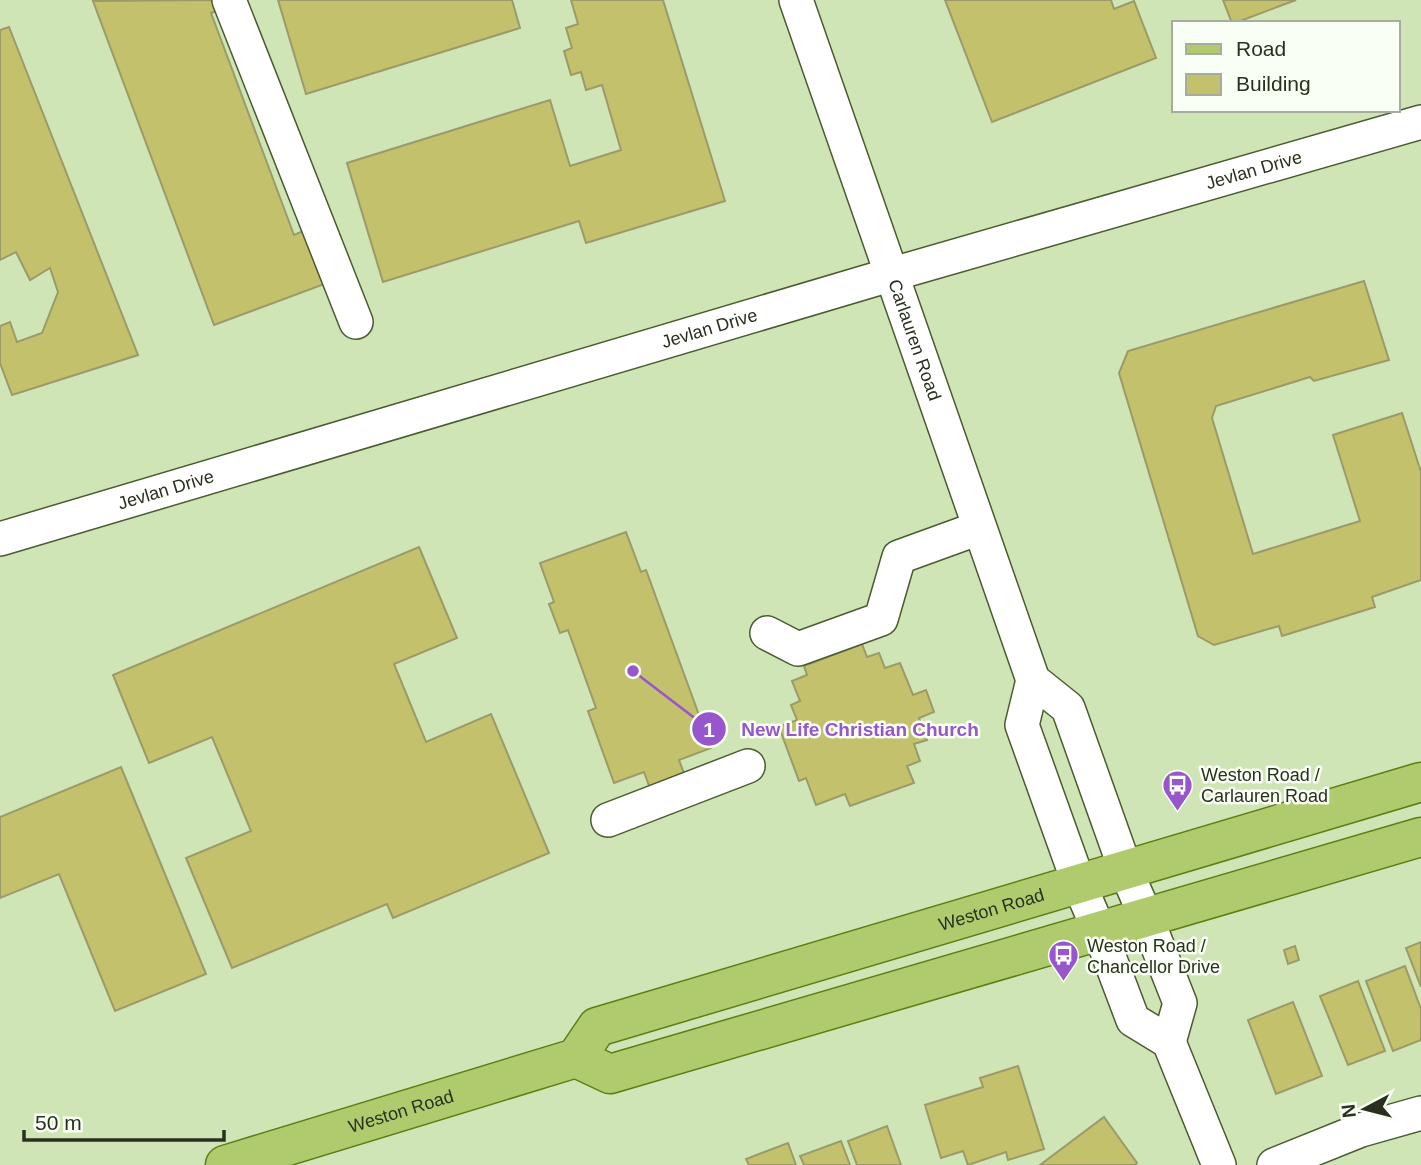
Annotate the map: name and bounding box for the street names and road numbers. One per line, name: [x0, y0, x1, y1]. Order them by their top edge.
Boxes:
street label: Jevlan Drive: [1203, 147, 1304, 193]
street label: Carlauren Road: [884, 277, 945, 403]
street label: Jevlan Drive: [659, 305, 760, 352]
street label: Jevlan Drive: [116, 466, 216, 513]
street label: Weston Road: [937, 885, 1047, 935]
street label: Weston Road: [346, 1086, 456, 1137]

